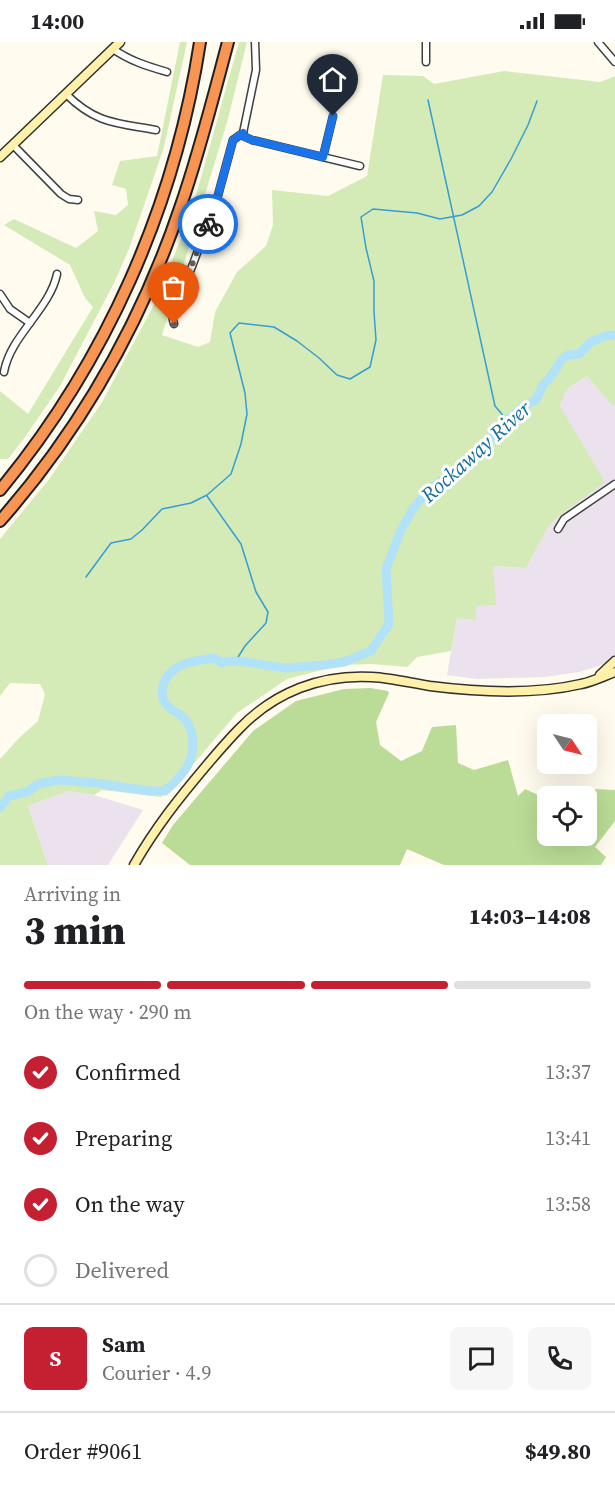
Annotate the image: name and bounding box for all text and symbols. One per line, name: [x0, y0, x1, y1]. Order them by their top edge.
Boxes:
text: 14:00: [30, 6, 84, 36]
pin: [307, 54, 358, 116]
icon: home: [316, 63, 349, 96]
courier: [178, 194, 238, 254]
icon: bike: [192, 208, 225, 241]
pin: [148, 262, 199, 324]
icon: bag: [157, 271, 190, 304]
water label: Rockaway River: [413, 394, 538, 510]
north arrow: [537, 714, 597, 774]
map controls: [537, 714, 597, 846]
button: locate: [537, 786, 597, 846]
text: Arriving in: [24, 880, 121, 908]
text: 14:03–14:08: [469, 901, 591, 931]
text: 3 min: [24, 904, 126, 957]
text: On the way · 290 m: [24, 998, 191, 1026]
icon: check: [24, 1056, 57, 1089]
text: Confirmed: [75, 1057, 180, 1087]
text: 13:37: [545, 1058, 591, 1086]
icon: check: [24, 1122, 57, 1155]
text: Preparing: [75, 1123, 172, 1153]
text: 13:41: [545, 1124, 591, 1152]
icon: check: [24, 1188, 57, 1221]
text: On the way: [75, 1189, 184, 1219]
text: 13:58: [545, 1190, 591, 1218]
text: Delivered: [75, 1255, 169, 1285]
button: chat: [450, 1327, 513, 1390]
button: phone: [528, 1327, 591, 1390]
text: Sam: [102, 1329, 146, 1359]
text: S: [50, 1343, 61, 1373]
text: Courier · 4.9: [102, 1359, 211, 1387]
text: Order #9061: [24, 1436, 142, 1466]
text: $49.80: [525, 1436, 591, 1466]

